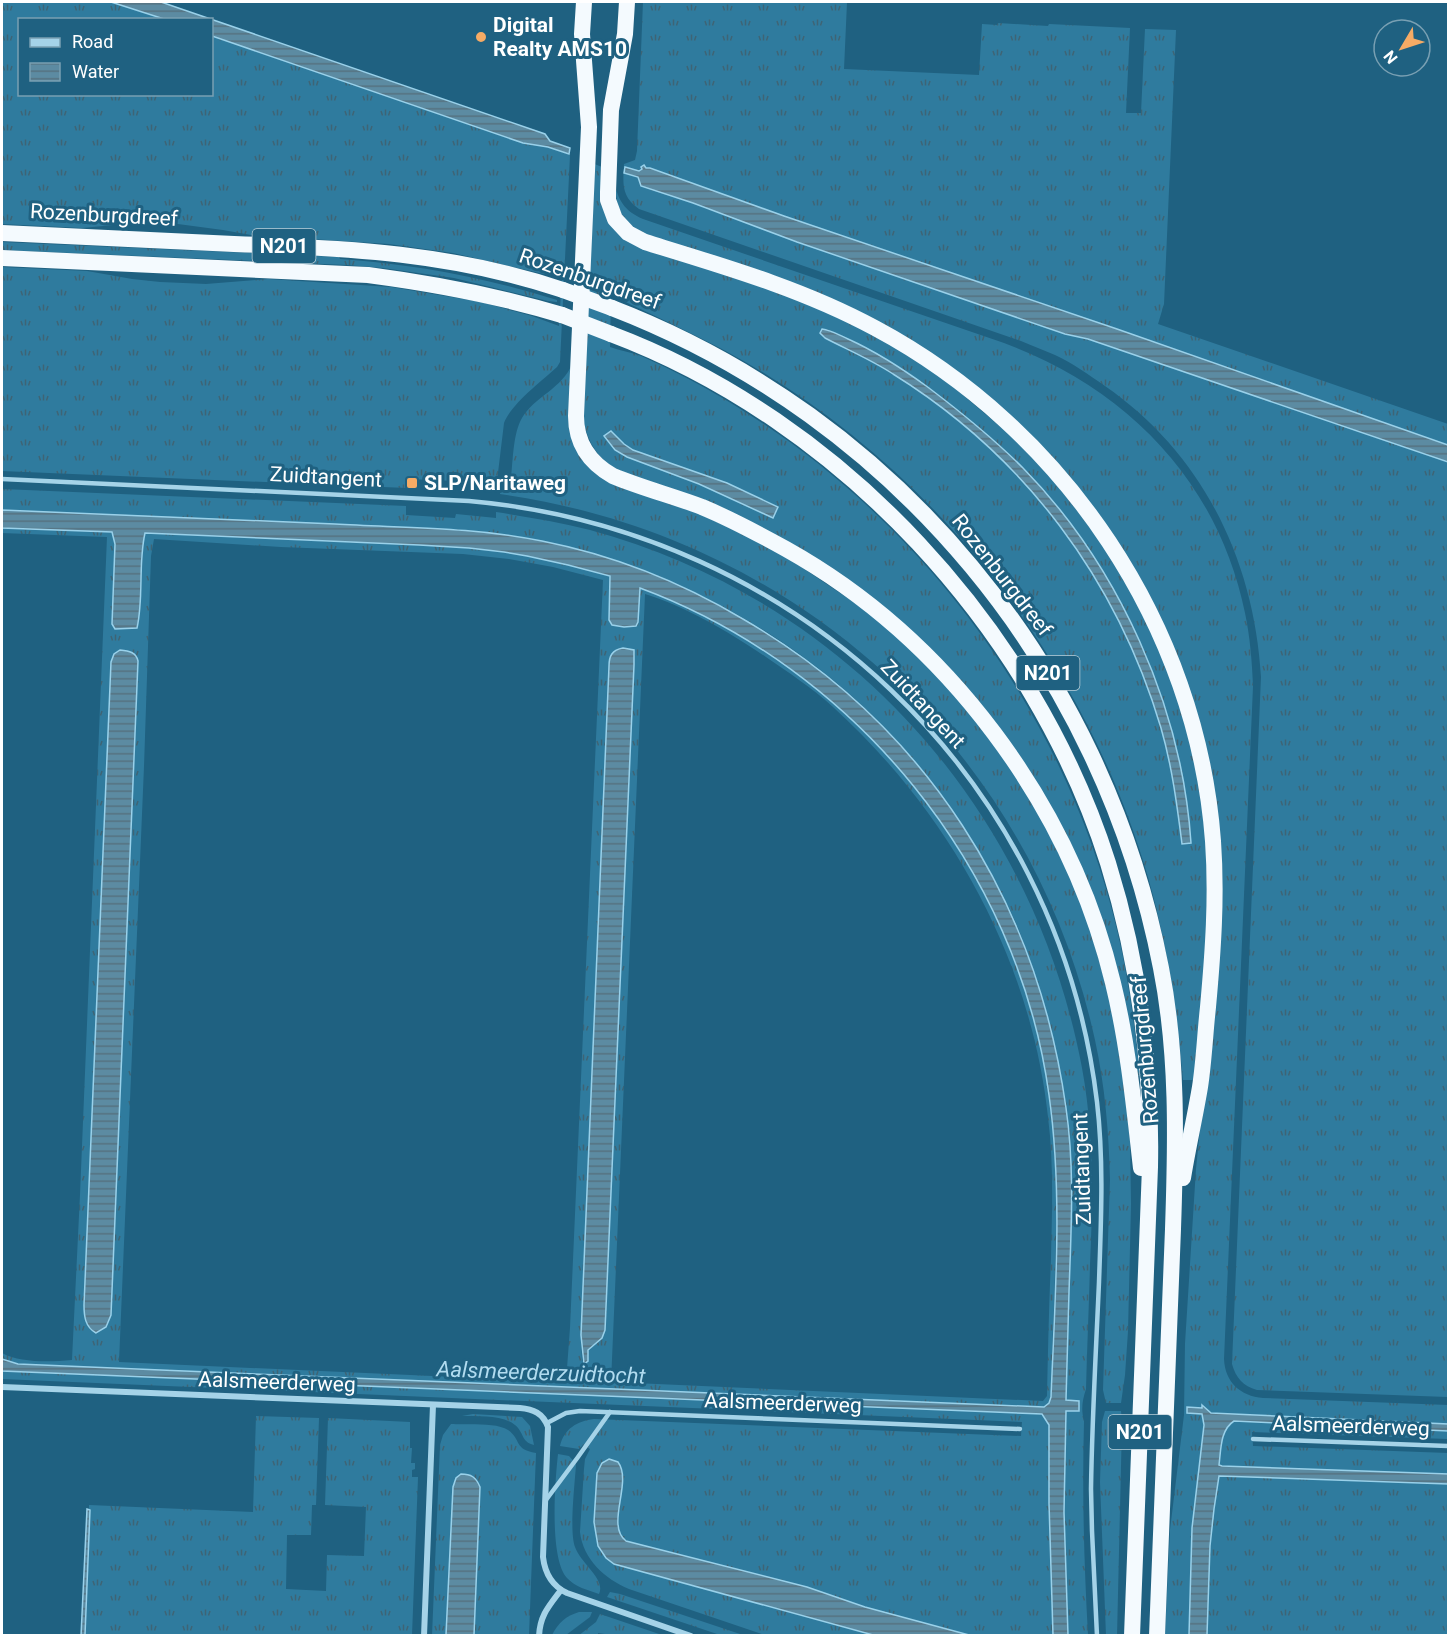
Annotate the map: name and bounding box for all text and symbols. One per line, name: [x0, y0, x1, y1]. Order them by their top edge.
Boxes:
place label: Digital Realty AMS10: [493, 13, 627, 61]
legend: [18, 18, 213, 96]
north arrow: [1372, 18, 1432, 78]
marker: Digital Realty AMS10: [474, 30, 488, 44]
text: Road: [72, 31, 113, 52]
text: N: [1380, 47, 1402, 67]
text: Water: [72, 61, 119, 82]
street label: Rozenburgdreef: [29, 199, 179, 231]
road number: N201: [252, 229, 316, 263]
street label: Rozenburgdreef: [516, 244, 665, 315]
street label: Zuidtangent: [269, 462, 383, 492]
place label: SLP/Naritaweg: [424, 471, 566, 495]
marker: SLP/Naritaweg: [405, 476, 419, 490]
street label: Rozenburgdreef: [947, 509, 1057, 641]
street label: Zuidtangent: [876, 655, 970, 753]
road number: N201: [1016, 656, 1080, 690]
street label: Rozenburgdreef: [1127, 974, 1163, 1125]
street label: Zuidtangent: [1068, 1112, 1096, 1225]
water label: Aalsmeerderzuidtocht: [435, 1356, 647, 1389]
street label: Aalsmeerderweg: [198, 1367, 356, 1397]
street label: Aalsmeerderweg: [704, 1388, 862, 1418]
street label: Aalsmeerderweg: [1272, 1411, 1430, 1441]
road number: N201: [1108, 1415, 1172, 1449]

